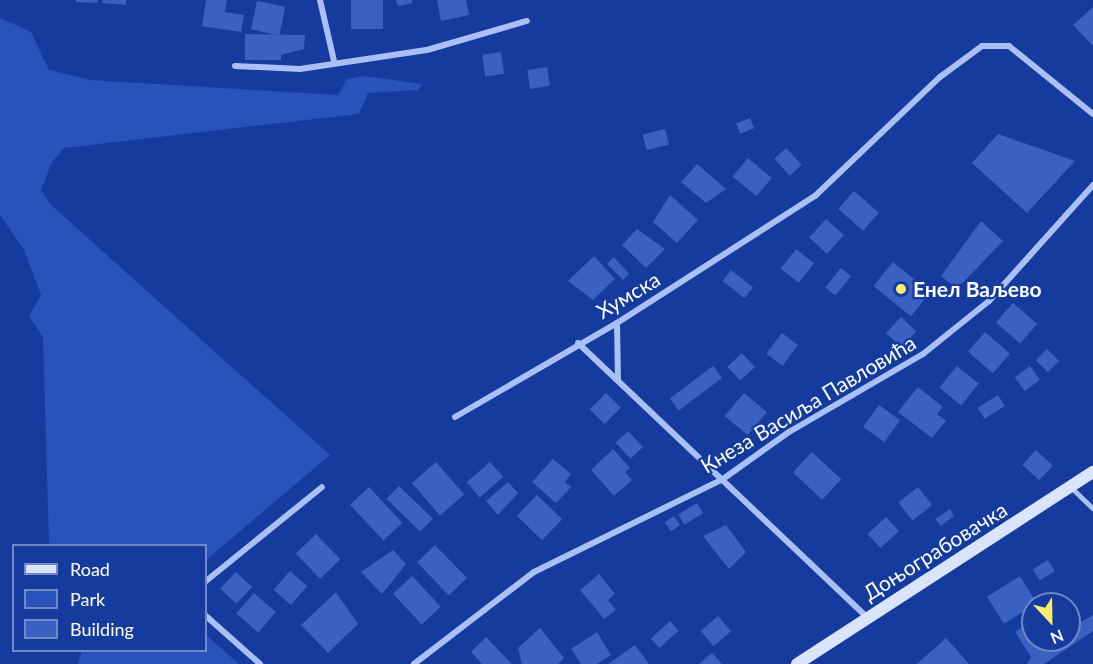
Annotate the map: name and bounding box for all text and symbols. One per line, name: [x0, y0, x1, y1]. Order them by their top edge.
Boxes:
street label: Хумска: [592, 266, 664, 324]
place label: Енел Ваљево: [913, 276, 1042, 302]
marker: Енел Ваљево: [894, 282, 908, 296]
street label: Кнеза Васиља Павловића: [696, 330, 920, 478]
street label: Доњограбовачка: [858, 497, 1012, 605]
legend: [12, 544, 207, 652]
text: Road: [70, 558, 110, 580]
text: Park: [70, 588, 105, 610]
north arrow: [1021, 592, 1081, 652]
text: Building: [70, 618, 134, 640]
text: N: [1048, 626, 1066, 648]

